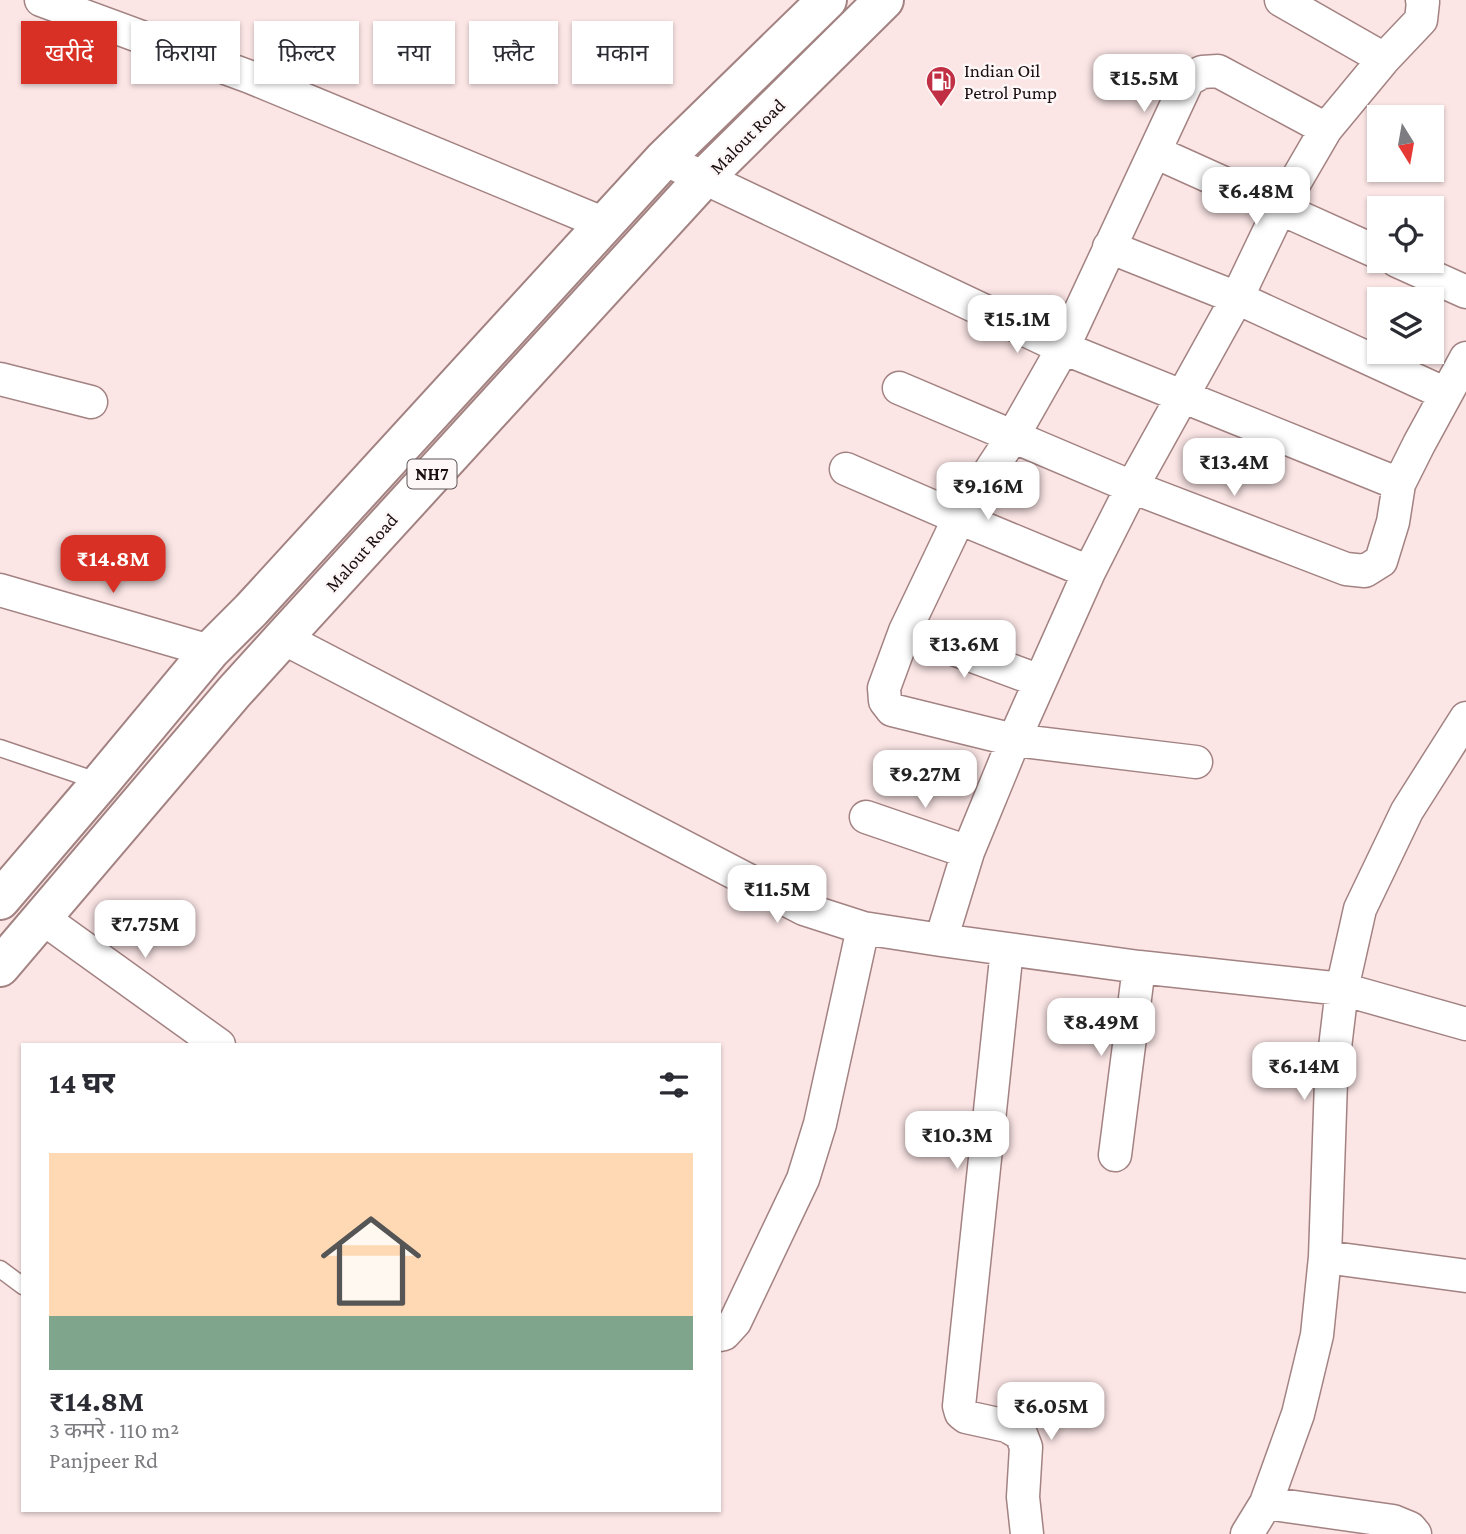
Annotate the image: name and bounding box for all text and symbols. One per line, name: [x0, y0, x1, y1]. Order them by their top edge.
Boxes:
chip: खरीदें: [21, 21, 117, 84]
chip: किराया: [131, 21, 240, 84]
chip: फ़िल्टर: [254, 21, 359, 84]
chip: नया: [373, 21, 455, 84]
chip: फ़्लैट: [469, 21, 558, 84]
chip: मकान: [572, 21, 673, 84]
pin: ₹15.5M: [1087, 54, 1201, 114]
place label: Indian Oil Petrol Pump: [964, 60, 1057, 103]
fuel station icon: Indian Oil Petrol Pump: [924, 64, 958, 108]
text: ₹15.5M: [1109, 64, 1179, 90]
street label: Malout Road: [705, 94, 789, 178]
north arrow: [1367, 105, 1444, 182]
map controls: [1367, 105, 1444, 364]
pin: ₹6.48M: [1199, 168, 1313, 227]
text: ₹6.48M: [1218, 177, 1294, 203]
button: locate: [1367, 196, 1444, 273]
button: layers: [1367, 287, 1444, 364]
pin: ₹15.1M: [960, 296, 1074, 355]
text: ₹15.1M: [984, 305, 1050, 331]
pin: ₹13.4M: [1177, 438, 1291, 498]
text: ₹13.4M: [1199, 448, 1269, 474]
road number: NH7: [408, 460, 457, 488]
pin: ₹9.16M: [931, 462, 1045, 522]
text: ₹9.16M: [953, 472, 1023, 498]
street label: Malout Road: [321, 509, 402, 596]
pin: ₹14.8M: [56, 536, 170, 595]
text: ₹14.8M: [77, 545, 149, 571]
pin: ₹13.6M: [907, 620, 1021, 680]
text: ₹13.6M: [929, 630, 999, 656]
pin: ₹9.27M: [868, 750, 982, 810]
text: ₹9.27M: [889, 760, 961, 786]
pin: ₹11.5M: [720, 866, 834, 925]
text: ₹11.5M: [744, 875, 810, 901]
pin: ₹7.75M: [88, 900, 202, 960]
text: ₹7.75M: [110, 910, 180, 936]
pin: ₹8.49M: [1044, 998, 1158, 1058]
text: ₹8.49M: [1063, 1008, 1139, 1034]
pin: ₹6.14M: [1247, 1042, 1361, 1102]
text: ₹6.14M: [1268, 1052, 1340, 1078]
text: 14 घर: [49, 1066, 115, 1099]
icon: filters: [655, 1066, 693, 1104]
pin: ₹10.3M: [900, 1112, 1014, 1171]
text: ₹10.3M: [921, 1121, 993, 1147]
icon: home: [308, 1198, 434, 1324]
pin: ₹6.05M: [994, 1382, 1108, 1442]
text: ₹14.8M: [49, 1384, 144, 1417]
text: ₹6.05M: [1013, 1392, 1089, 1418]
text: 3 कमरे · 110 m²: [49, 1417, 179, 1443]
text: Panjpeer Rd: [49, 1447, 158, 1473]

